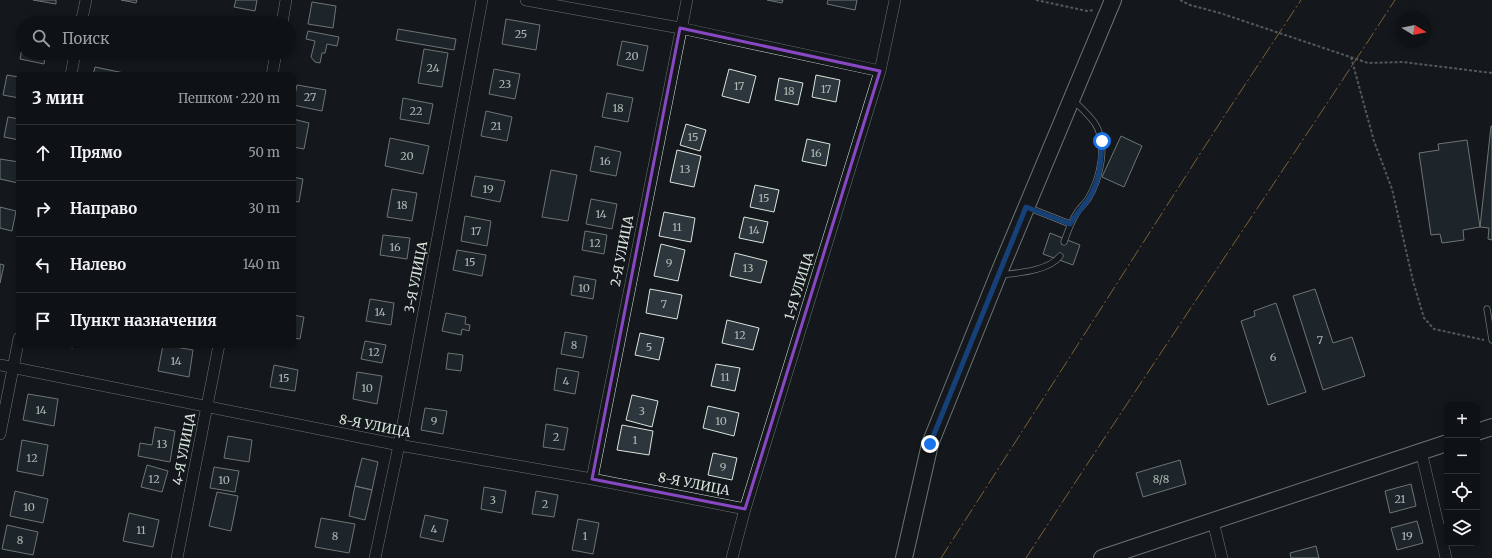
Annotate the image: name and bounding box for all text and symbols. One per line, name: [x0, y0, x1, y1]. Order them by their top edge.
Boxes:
north arrow: [1396, 12, 1432, 48]
search box: [16, 16, 296, 60]
icon: search: [30, 27, 52, 49]
house number: 25: [515, 27, 527, 41]
text: Поиск: [62, 29, 109, 48]
house number: 20: [625, 49, 639, 63]
house number: 24: [427, 61, 440, 75]
house number: 23: [499, 77, 511, 91]
house number: 17: [734, 79, 744, 93]
house number: 17: [821, 82, 831, 96]
house number: 18: [783, 84, 795, 98]
text: 3 мин: [32, 87, 84, 109]
text: Пешком · 220 m: [178, 90, 280, 107]
house number: 27: [304, 90, 316, 104]
house number: 18: [612, 101, 624, 115]
house number: 22: [410, 104, 422, 118]
house number: 21: [490, 119, 502, 133]
house number: 15: [687, 130, 699, 144]
route start: [1093, 132, 1111, 150]
icon: ahead: [32, 142, 54, 164]
text: Прямо: [70, 143, 122, 162]
text: 50 m: [248, 144, 280, 161]
house number: 16: [810, 146, 822, 160]
house number: 20: [400, 149, 414, 163]
house number: 16: [599, 154, 611, 168]
house number: 13: [680, 162, 690, 176]
house number: 19: [482, 182, 494, 196]
house number: 15: [758, 191, 770, 205]
icon: right: [32, 198, 54, 220]
house number: 18: [396, 198, 408, 212]
text: Направо: [70, 199, 137, 218]
text: 30 m: [248, 200, 280, 217]
house number: 14: [595, 207, 607, 221]
street label: 2-Я УЛИЦА: [607, 213, 637, 288]
house number: 11: [672, 220, 682, 234]
house number: 14: [748, 223, 760, 237]
house number: 17: [471, 224, 481, 238]
house number: 12: [589, 236, 601, 250]
street label: 3-Я УЛИЦА: [401, 239, 431, 314]
house number: 16: [389, 240, 401, 254]
street label: 1-Я УЛИЦА: [781, 249, 818, 322]
icon: left: [32, 254, 54, 276]
text: Налево: [70, 255, 126, 274]
house number: 15: [464, 255, 476, 269]
text: 140 m: [243, 256, 280, 273]
house number: 9: [666, 256, 673, 270]
house number: 13: [743, 261, 753, 275]
house number: 10: [578, 281, 590, 295]
house number: 7: [661, 297, 667, 311]
house number: 14: [374, 305, 386, 319]
icon: arrive: [32, 310, 54, 332]
text: Пункт назначения: [70, 311, 217, 330]
house number: 12: [734, 328, 746, 342]
house number: 7: [1317, 333, 1323, 347]
house number: 8: [571, 338, 578, 352]
house number: 5: [646, 340, 652, 354]
house number: 12: [368, 345, 380, 359]
house number: 6: [1270, 350, 1277, 364]
house number: 14: [170, 354, 182, 368]
house number: 11: [720, 370, 730, 384]
house number: 15: [278, 371, 290, 385]
house number: 4: [563, 374, 570, 388]
house number: 10: [361, 381, 373, 395]
map controls: [1444, 402, 1480, 546]
button: +: [1444, 402, 1480, 438]
house number: 14: [35, 403, 47, 417]
house number: 3: [639, 404, 645, 418]
street label: 4-Я УЛИЦА: [169, 411, 199, 486]
street label: 8-Я УЛИЦА: [338, 411, 413, 441]
house number: 9: [431, 414, 438, 428]
house number: 10: [715, 414, 727, 428]
house number: 2: [553, 430, 559, 444]
house number: 1: [633, 433, 638, 447]
route end: [921, 435, 939, 453]
house number: 13: [157, 437, 167, 451]
button: −: [1444, 438, 1480, 474]
house number: 12: [26, 451, 38, 465]
house number: 9: [720, 460, 727, 474]
street label: 8-Я УЛИЦА: [657, 469, 732, 499]
house number: 12: [148, 472, 160, 486]
house number: 8/8: [1153, 472, 1170, 486]
house number: 10: [218, 473, 230, 487]
button: locate: [1444, 474, 1480, 510]
house number: 21: [1394, 492, 1406, 506]
house number: 3: [490, 493, 496, 507]
house number: 2: [542, 497, 548, 511]
house number: 10: [23, 500, 35, 514]
button: layers: [1444, 510, 1480, 546]
house number: 4: [431, 522, 438, 536]
house number: 11: [136, 523, 146, 537]
house number: 8: [332, 529, 339, 543]
house number: 1: [583, 529, 588, 543]
house number: 19: [1401, 529, 1413, 543]
house number: 8: [17, 533, 24, 547]

